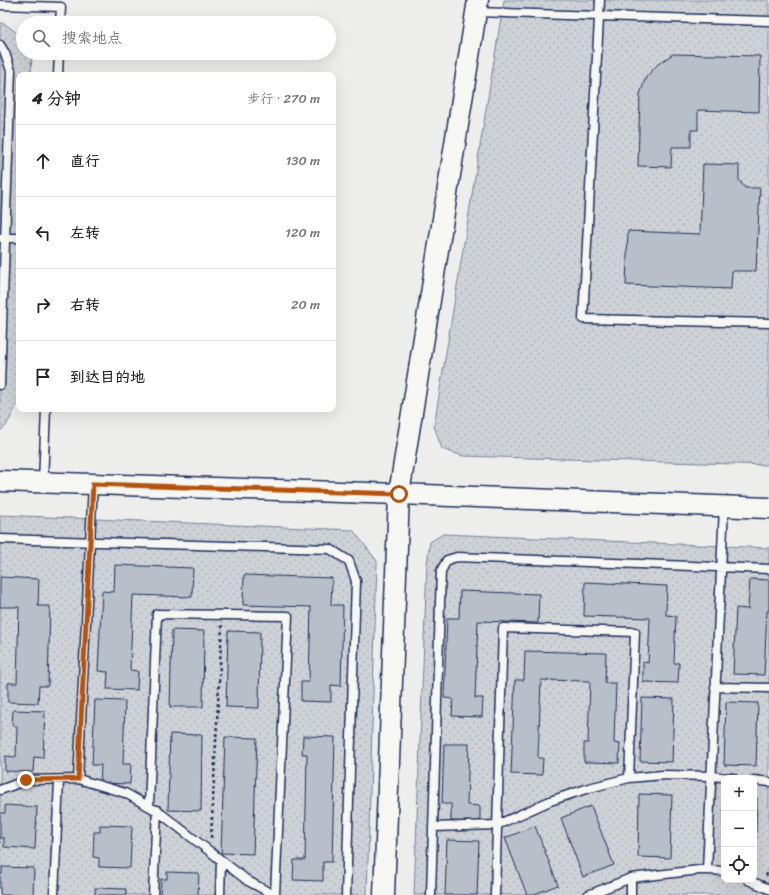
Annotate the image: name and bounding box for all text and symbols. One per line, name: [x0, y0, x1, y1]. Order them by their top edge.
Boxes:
search box: [16, 16, 336, 60]
text: 搜索地点: [62, 25, 122, 51]
icon: search: [30, 27, 52, 49]
text: 4 分钟: [32, 83, 81, 113]
text: 步行 · 270 m: [247, 87, 320, 110]
text: 直行: [70, 148, 100, 174]
text: 130 m: [286, 149, 320, 172]
icon: ahead: [32, 150, 54, 172]
text: 左转: [70, 220, 100, 246]
text: 120 m: [285, 221, 320, 244]
icon: left: [32, 222, 54, 244]
text: 右转: [70, 292, 100, 318]
text: 20 m: [291, 293, 320, 316]
icon: right: [32, 294, 54, 316]
text: 到达目的地: [70, 364, 145, 390]
icon: arrive: [32, 366, 54, 388]
route start: [390, 485, 408, 503]
route end: [17, 771, 35, 789]
map controls: [721, 775, 757, 883]
button: +: [721, 775, 757, 811]
button: −: [721, 811, 757, 847]
button: locate: [721, 847, 757, 883]

